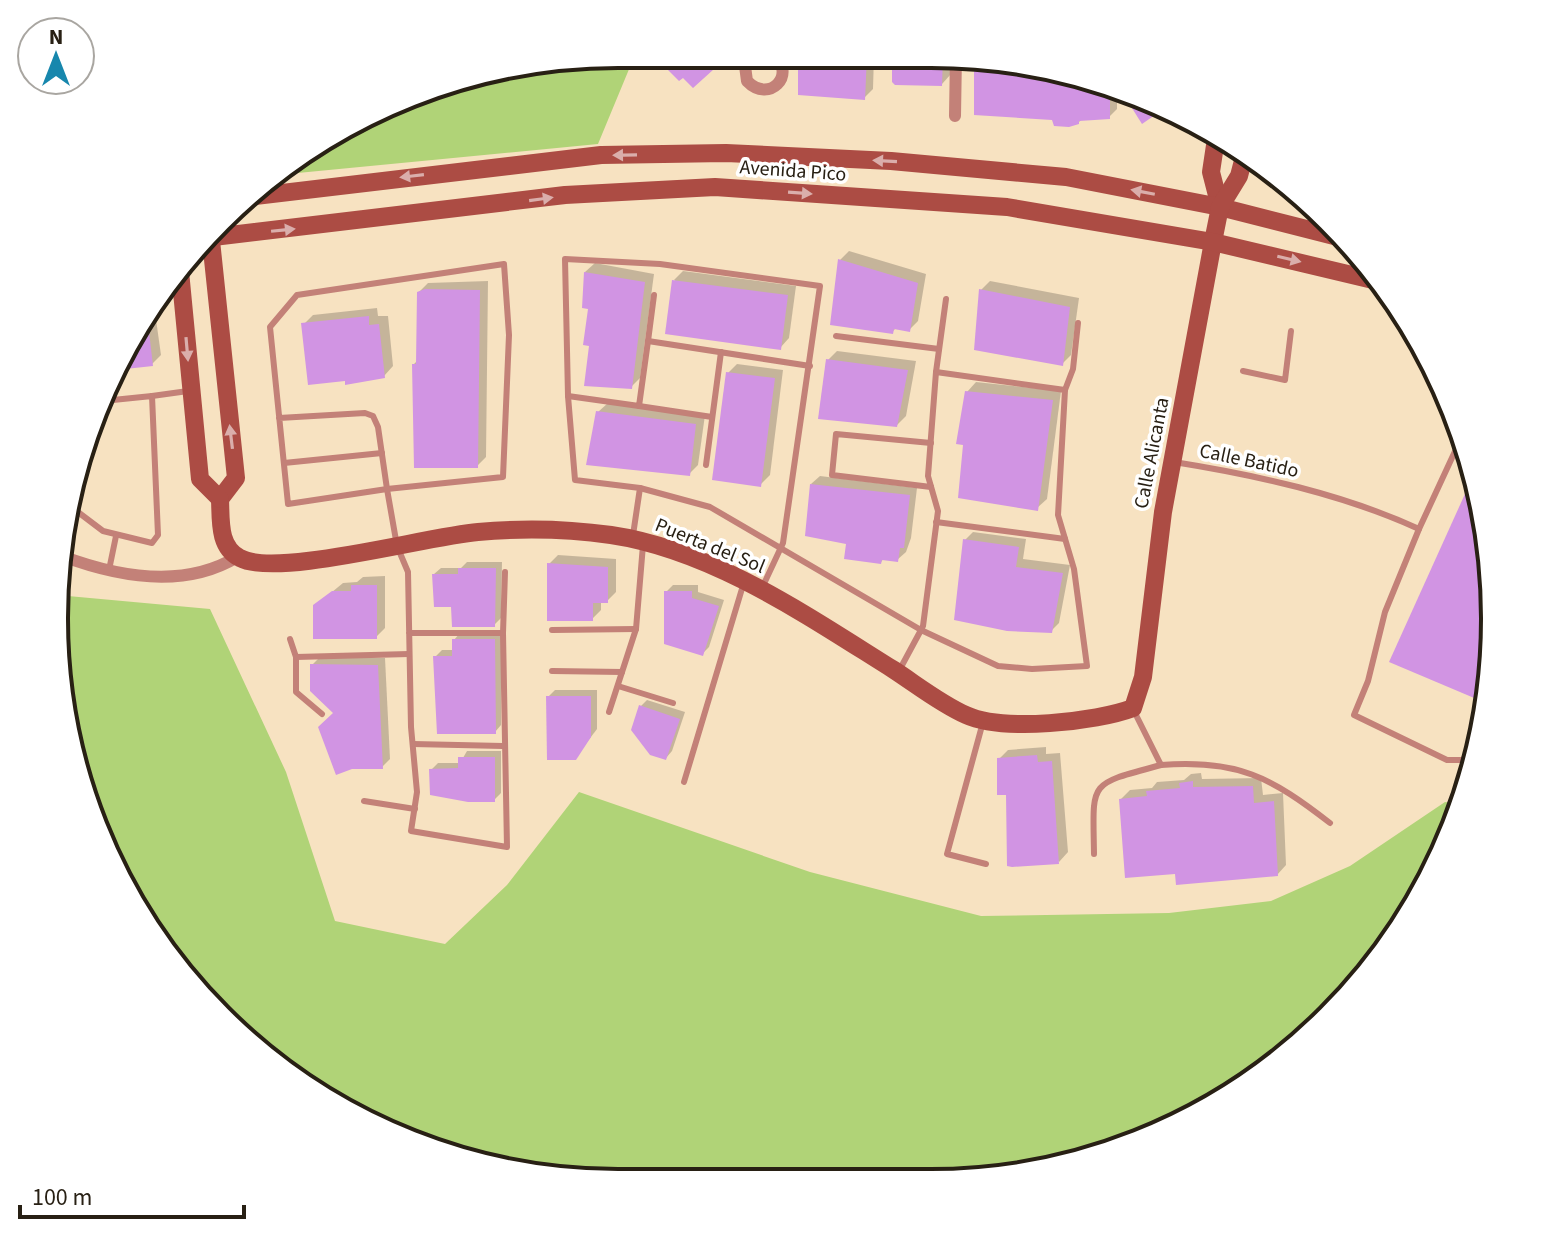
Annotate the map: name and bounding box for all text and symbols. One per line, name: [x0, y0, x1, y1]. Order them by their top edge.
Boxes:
north arrow: [16, 16, 96, 96]
text: N: [49, 21, 63, 53]
one-way arrow: [612, 149, 637, 161]
street label: Avenida Pico: [739, 153, 847, 189]
one-way arrow: [872, 154, 897, 167]
one-way arrow: [399, 170, 424, 183]
one-way arrow: [1130, 185, 1155, 198]
one-way arrow: [788, 187, 813, 200]
one-way arrow: [529, 192, 554, 205]
one-way arrow: [271, 223, 296, 236]
one-way arrow: [1276, 253, 1301, 266]
one-way arrow: [180, 337, 193, 362]
street label: Calle Alicanta: [1127, 395, 1177, 511]
one-way arrow: [225, 424, 238, 449]
street label: Calle Batido: [1197, 437, 1301, 485]
street label: Puerta del Sol: [651, 511, 769, 581]
scale bar: [20, 1169, 244, 1219]
text: 100 m: [32, 1180, 92, 1215]

